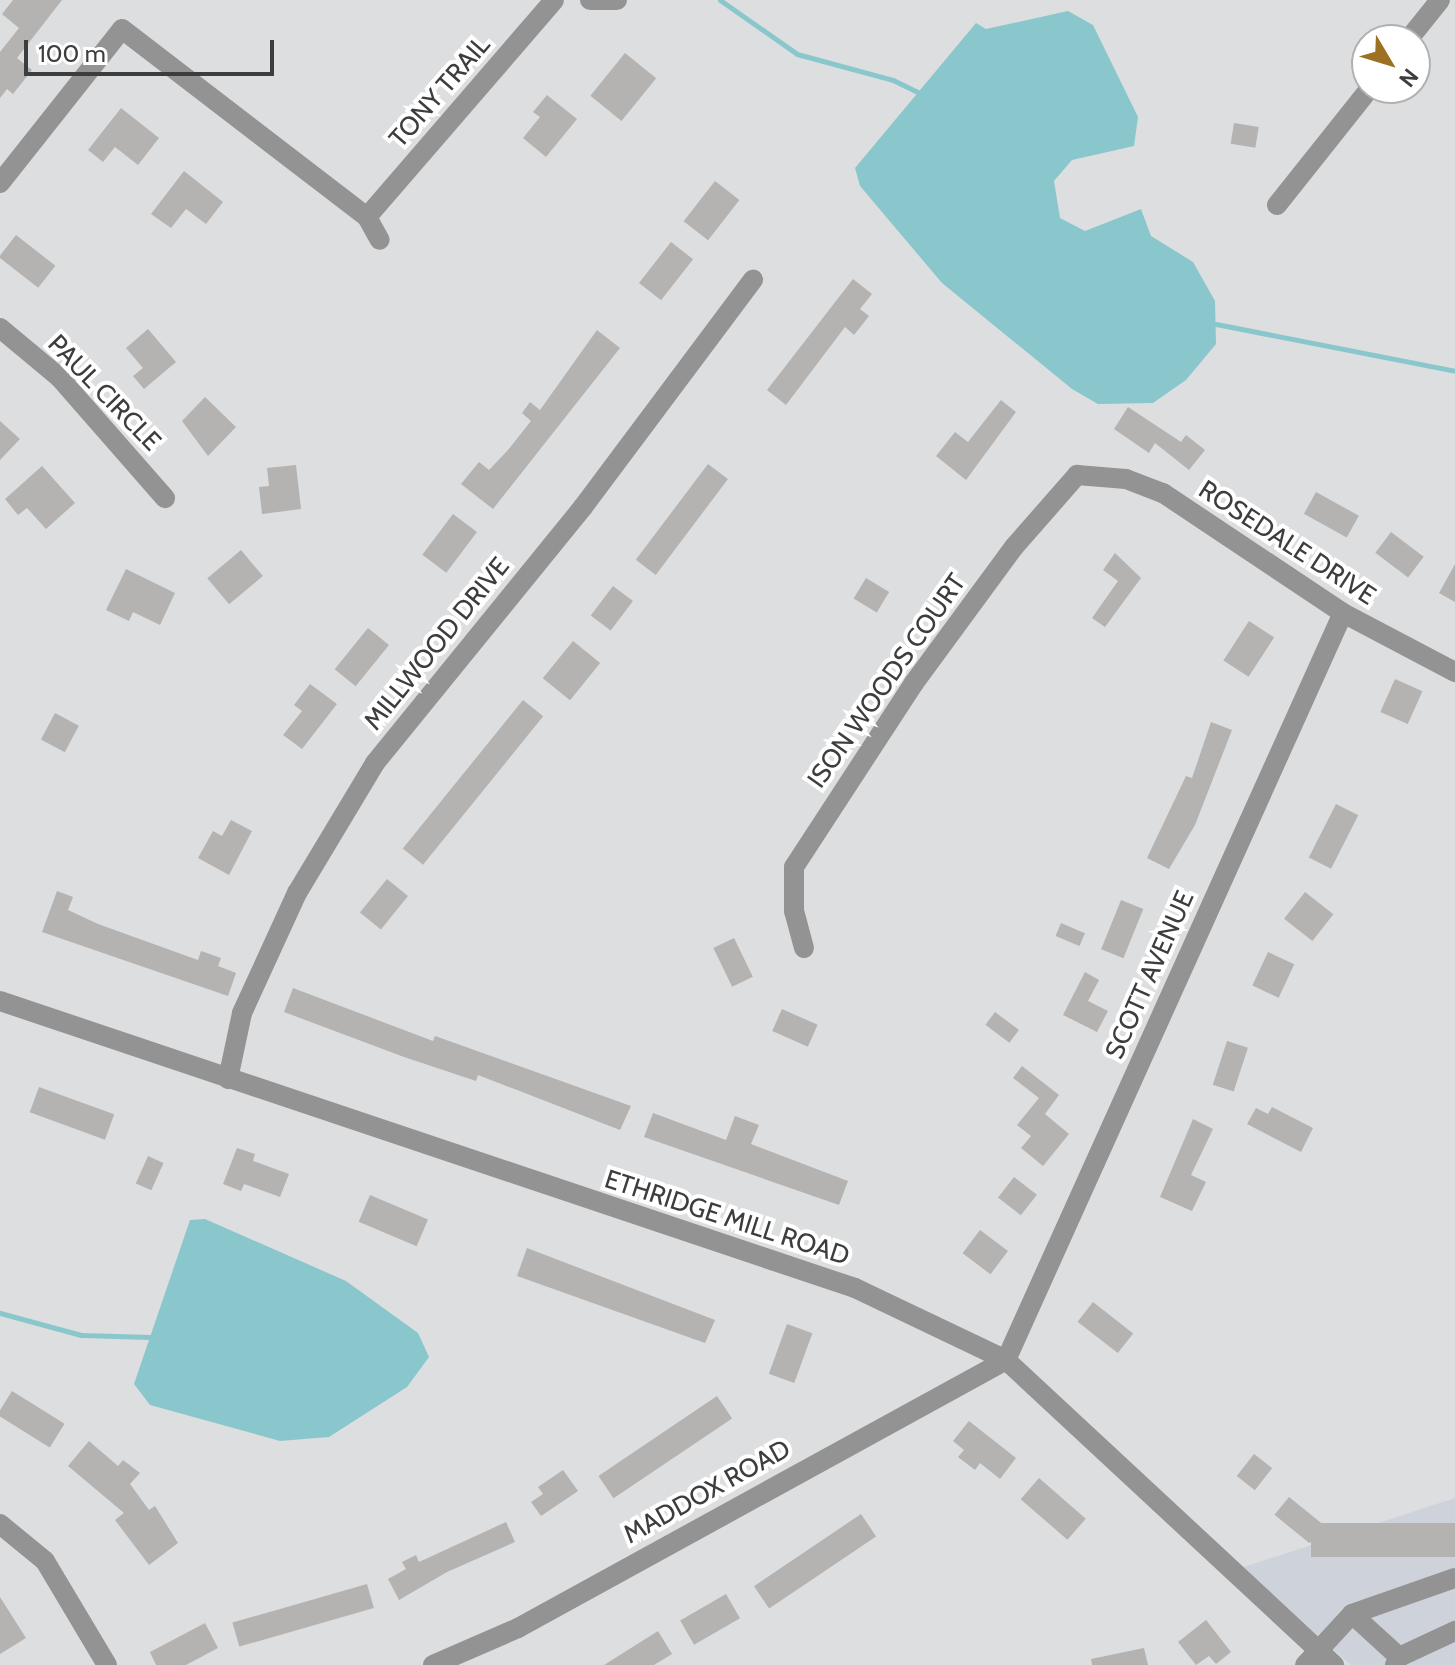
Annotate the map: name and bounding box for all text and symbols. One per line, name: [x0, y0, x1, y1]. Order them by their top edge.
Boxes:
scale bar: [28, 24, 278, 74]
north arrow: [1351, 24, 1431, 104]
street label: TONY TRAIL: [383, 30, 497, 154]
text: 100 m: [38, 39, 106, 68]
text: N: [1393, 63, 1424, 92]
street label: PAUL CIRCLE: [41, 329, 167, 457]
street label: ROSEDALE DRIVE: [1193, 474, 1381, 612]
street label: MILLWOOD DRIVE: [358, 551, 516, 737]
street label: ISON WOODS COURT: [801, 568, 973, 794]
street label: SCOTT AVENUE: [1099, 886, 1201, 1064]
street label: ETHRIDGE MILL ROAD: [601, 1164, 853, 1272]
street label: MADDOX ROAD: [618, 1433, 796, 1551]

